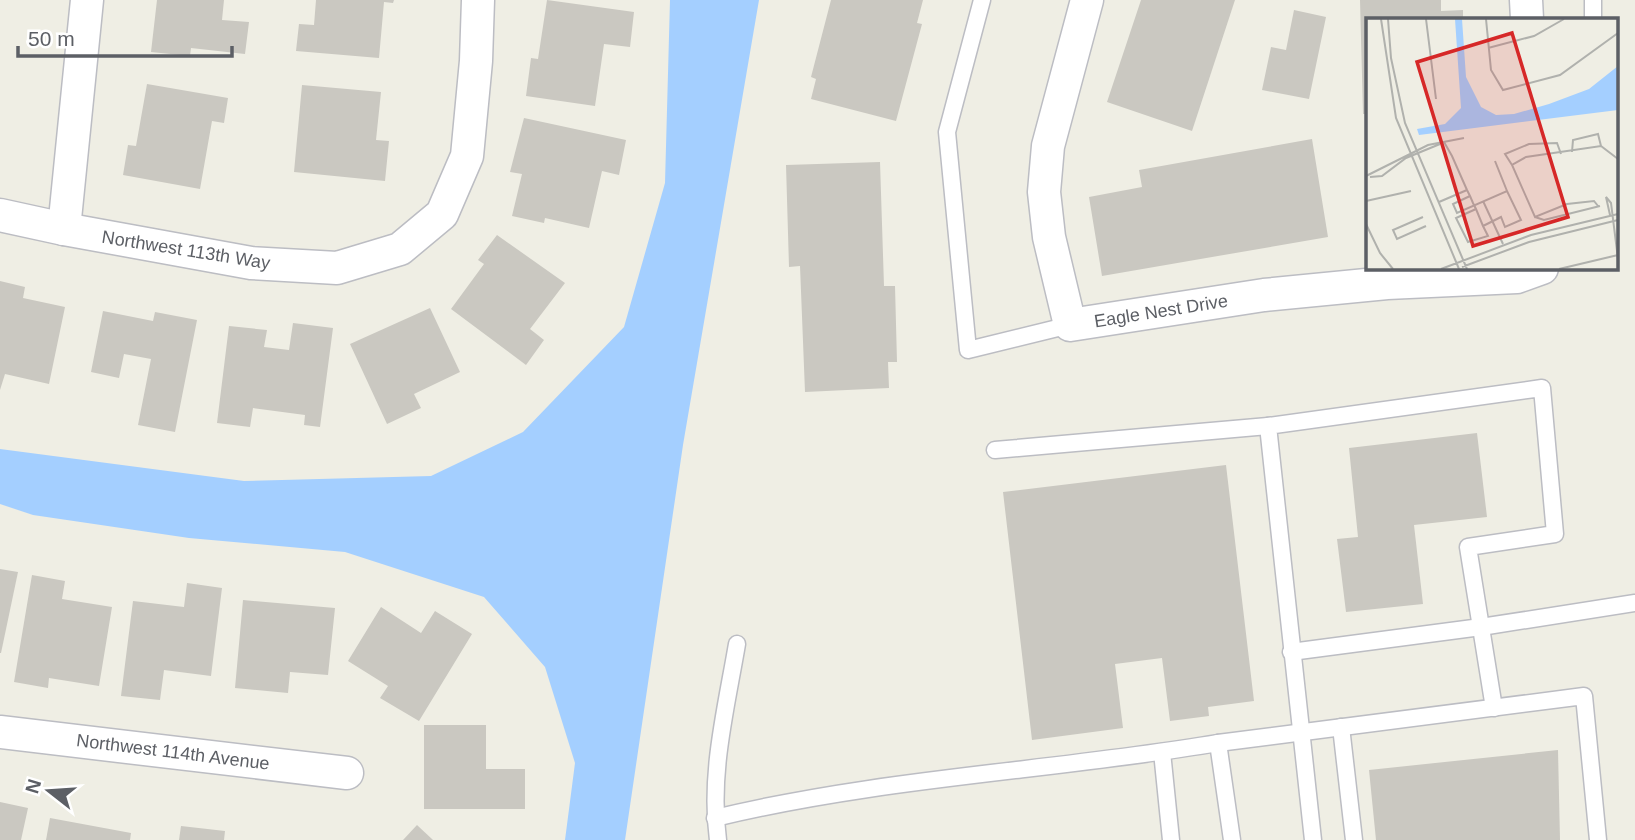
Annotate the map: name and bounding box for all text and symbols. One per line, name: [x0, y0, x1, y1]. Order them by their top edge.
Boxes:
scale bar: [18, 14, 231, 58]
inset map: [1366, 18, 1618, 270]
text: 50 m: [28, 27, 75, 50]
street label: Northwest 113th Way: [100, 227, 272, 273]
street label: Eagle Nest Drive: [1093, 291, 1229, 331]
street label: Northwest 114th Avenue: [75, 730, 271, 774]
north arrow: [14, 756, 84, 826]
text: N: [21, 777, 45, 796]

